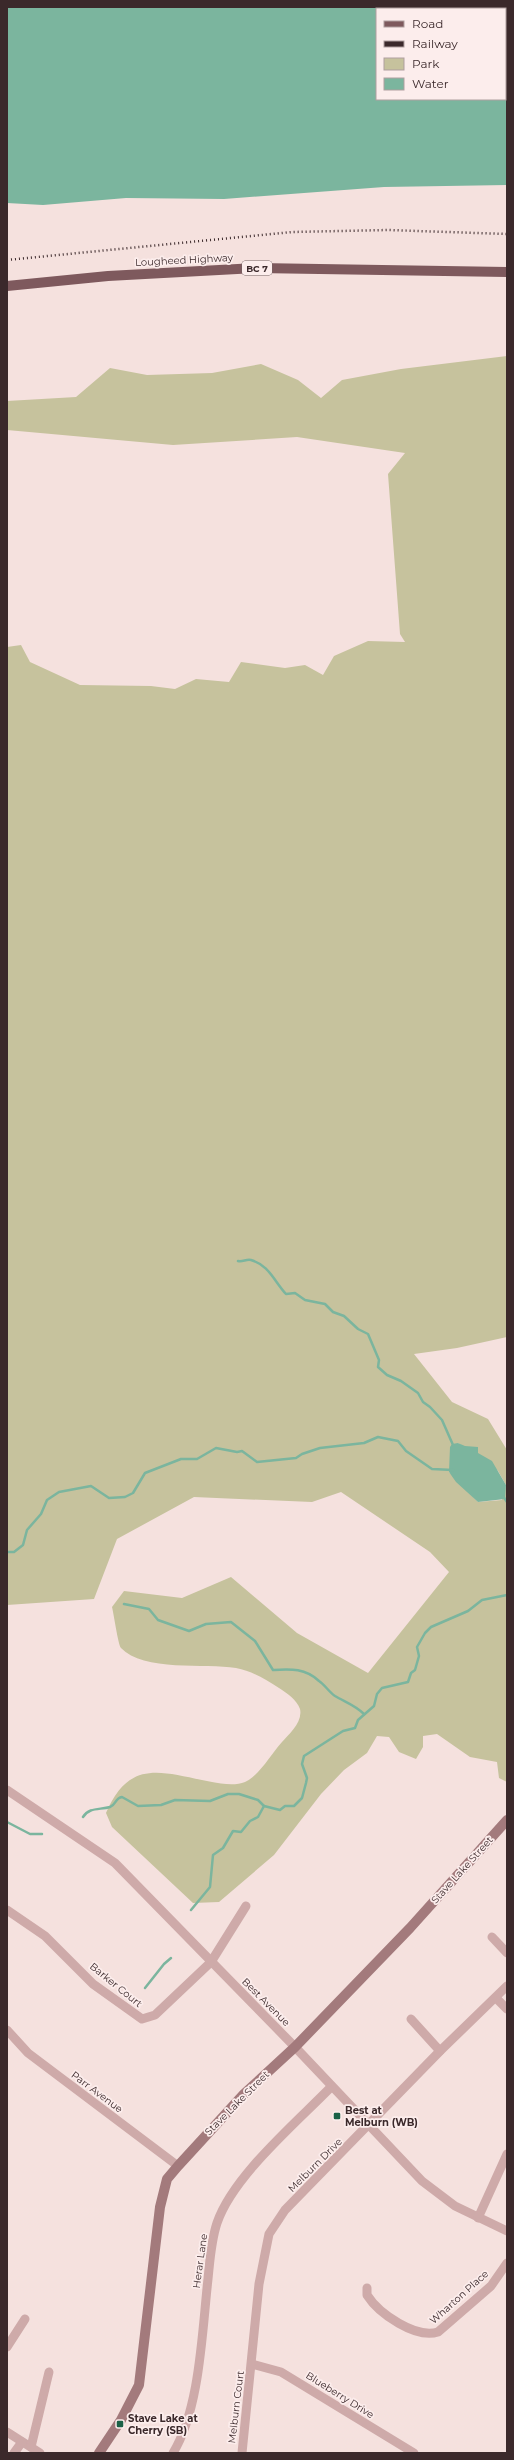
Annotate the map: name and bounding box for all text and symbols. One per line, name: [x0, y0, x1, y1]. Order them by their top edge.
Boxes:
legend: [376, 8, 506, 100]
text: Road: [412, 16, 443, 31]
text: Railway: [412, 36, 458, 51]
text: Park: [412, 56, 440, 71]
text: Water: [412, 76, 449, 91]
street label: Lougheed Highway: [135, 251, 234, 269]
road number: BC 7: [242, 261, 272, 275]
street label: Stave Lake Street: [428, 1834, 496, 1906]
street label: Barker Court: [87, 1960, 145, 2010]
street label: Best Avenue: [239, 1975, 293, 2029]
street label: Parr Avenue: [69, 2068, 125, 2116]
street label: Stave Lake Street: [202, 2068, 272, 2138]
place label: Best at Melburn (WB): [345, 2104, 418, 2129]
marker: Best at Melburn (WB): [332, 2111, 342, 2121]
street label: Melburn Drive: [285, 2135, 345, 2195]
street label: Herar Lane: [190, 2233, 210, 2289]
street label: Wharton Place: [427, 2267, 491, 2327]
street label: Blueberry Drive: [304, 2369, 376, 2421]
street label: Melburn Court: [225, 2370, 247, 2444]
place label: Stave Lake at Cherry (SB): [128, 2412, 198, 2437]
marker: Stave Lake at Cherry (SB): [115, 2419, 125, 2429]

